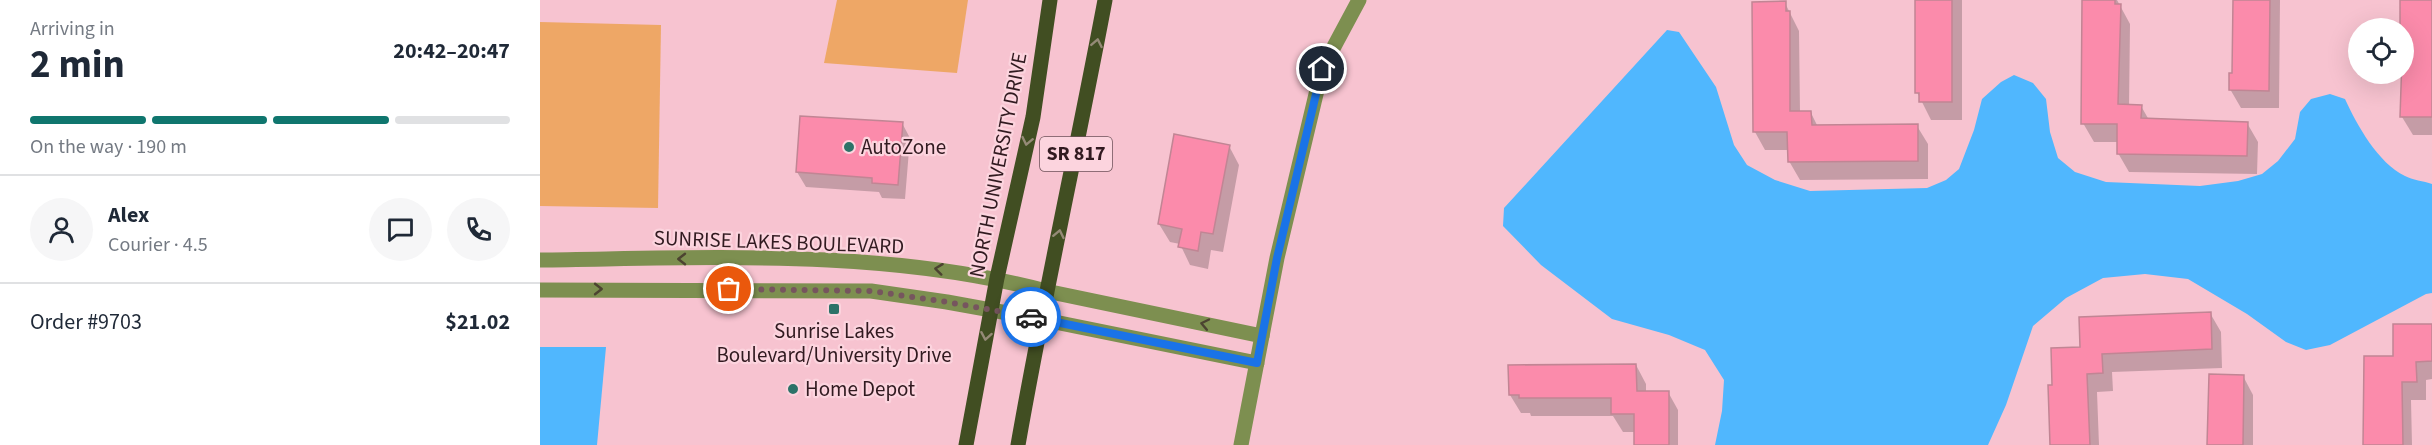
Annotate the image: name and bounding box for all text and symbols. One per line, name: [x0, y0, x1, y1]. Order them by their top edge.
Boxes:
text: Arriving in: [30, 15, 115, 43]
map controls: [2348, 18, 2414, 84]
button: locate: [2348, 18, 2414, 84]
text: 20:42–20:47: [393, 35, 510, 67]
text: 2 min: [30, 37, 125, 93]
one-way arrow: [1090, 38, 1103, 48]
pin: [1296, 43, 1347, 94]
street label: NORTH UNIVERSITY DRIVE: [961, 50, 1035, 280]
icon: home: [1305, 52, 1338, 85]
place label: AutoZone: [861, 132, 946, 162]
text: On the way · 190 m: [30, 133, 187, 161]
one-way arrow: [1022, 136, 1035, 146]
road number: SR 817: [1040, 137, 1112, 171]
marker: AutoZone: [842, 140, 856, 154]
button: person: [30, 198, 93, 261]
button: chat: [369, 198, 432, 261]
button: phone: [447, 198, 510, 261]
text: Alex: [108, 199, 149, 231]
street label: SUNRISE LAKES BOULEVARD: [653, 223, 905, 261]
one-way arrow: [1051, 229, 1064, 239]
text: Courier · 4.5: [108, 231, 208, 259]
one-way arrow: [677, 253, 686, 265]
pin: [703, 263, 754, 314]
one-way arrow: [935, 263, 944, 276]
icon: bag: [712, 272, 745, 305]
one-way arrow: [594, 283, 603, 295]
courier: [1001, 287, 1061, 347]
icon: car: [1015, 301, 1048, 334]
marker: Sunrise Lakes Boulevard/University Drive: [827, 302, 841, 316]
text: Order #9703: [30, 306, 142, 338]
text: $21.02: [445, 306, 510, 338]
place label: Sunrise Lakes Boulevard/University Drive: [716, 316, 952, 370]
one-way arrow: [1200, 318, 1210, 331]
one-way arrow: [980, 330, 993, 340]
place label: Home Depot: [805, 374, 915, 404]
marker: Home Depot: [786, 382, 800, 396]

